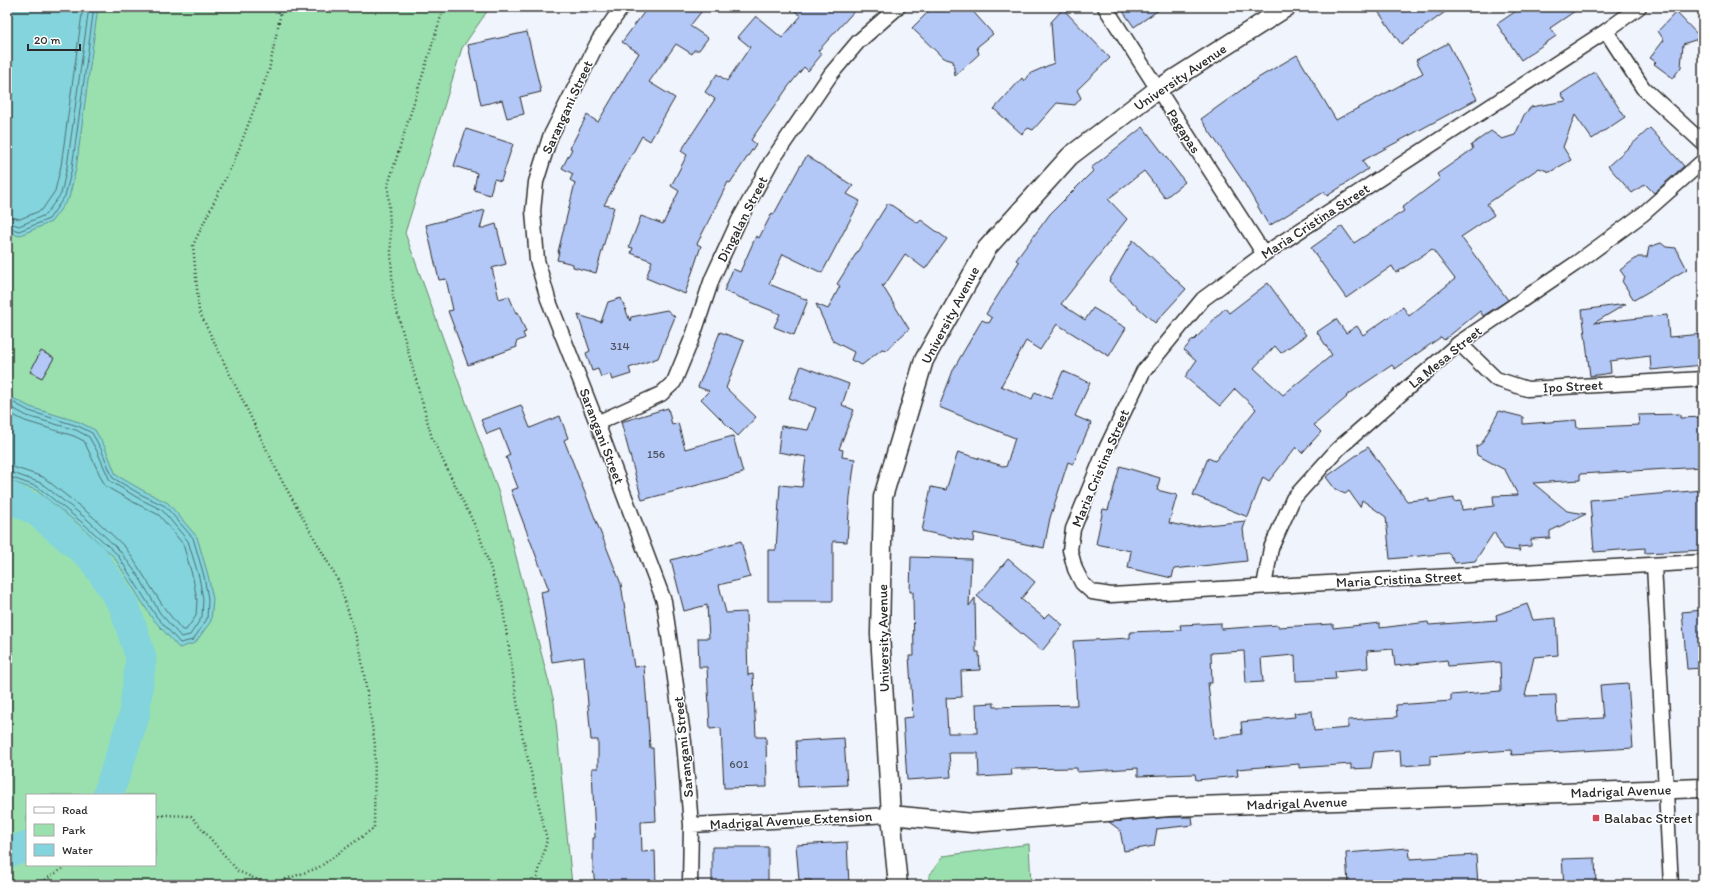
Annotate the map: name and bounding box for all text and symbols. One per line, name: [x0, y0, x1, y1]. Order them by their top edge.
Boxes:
scale bar: [28, 26, 80, 52]
text: 20 m: [34, 33, 61, 47]
street label: University Avenue: [1131, 40, 1230, 115]
street label: Sarangani Street: [538, 58, 597, 157]
street label: Pagapas: [1163, 106, 1204, 157]
street label: Dingalan Street: [713, 173, 771, 265]
street label: Maria Cristina Street: [1258, 180, 1373, 263]
street label: University Avenue: [918, 263, 983, 367]
street label: La Mesa Street: [1405, 323, 1485, 392]
house number: 314: [610, 339, 630, 353]
street label: Ipo Street: [1542, 376, 1604, 397]
street label: Sarangani Street: [575, 386, 628, 487]
street label: Maria Cristina Street: [1068, 407, 1133, 530]
house number: 156: [647, 447, 665, 461]
street label: Maria Cristina Street: [1336, 568, 1462, 591]
street label: University Avenue: [874, 584, 893, 692]
street label: Sarangani Street: [670, 696, 697, 798]
house number: 601: [729, 757, 749, 771]
street label: Madrigal Avenue: [1570, 781, 1672, 802]
street label: Madrigal Avenue: [1246, 793, 1348, 814]
legend: [26, 794, 156, 866]
text: Road: [62, 803, 88, 817]
street label: Madrigal Avenue Extension: [709, 808, 873, 833]
place label: Balabac Street: [1604, 810, 1692, 827]
marker: Balabac Street: [1591, 813, 1601, 823]
text: Park: [62, 823, 86, 837]
text: Water: [62, 843, 93, 857]

